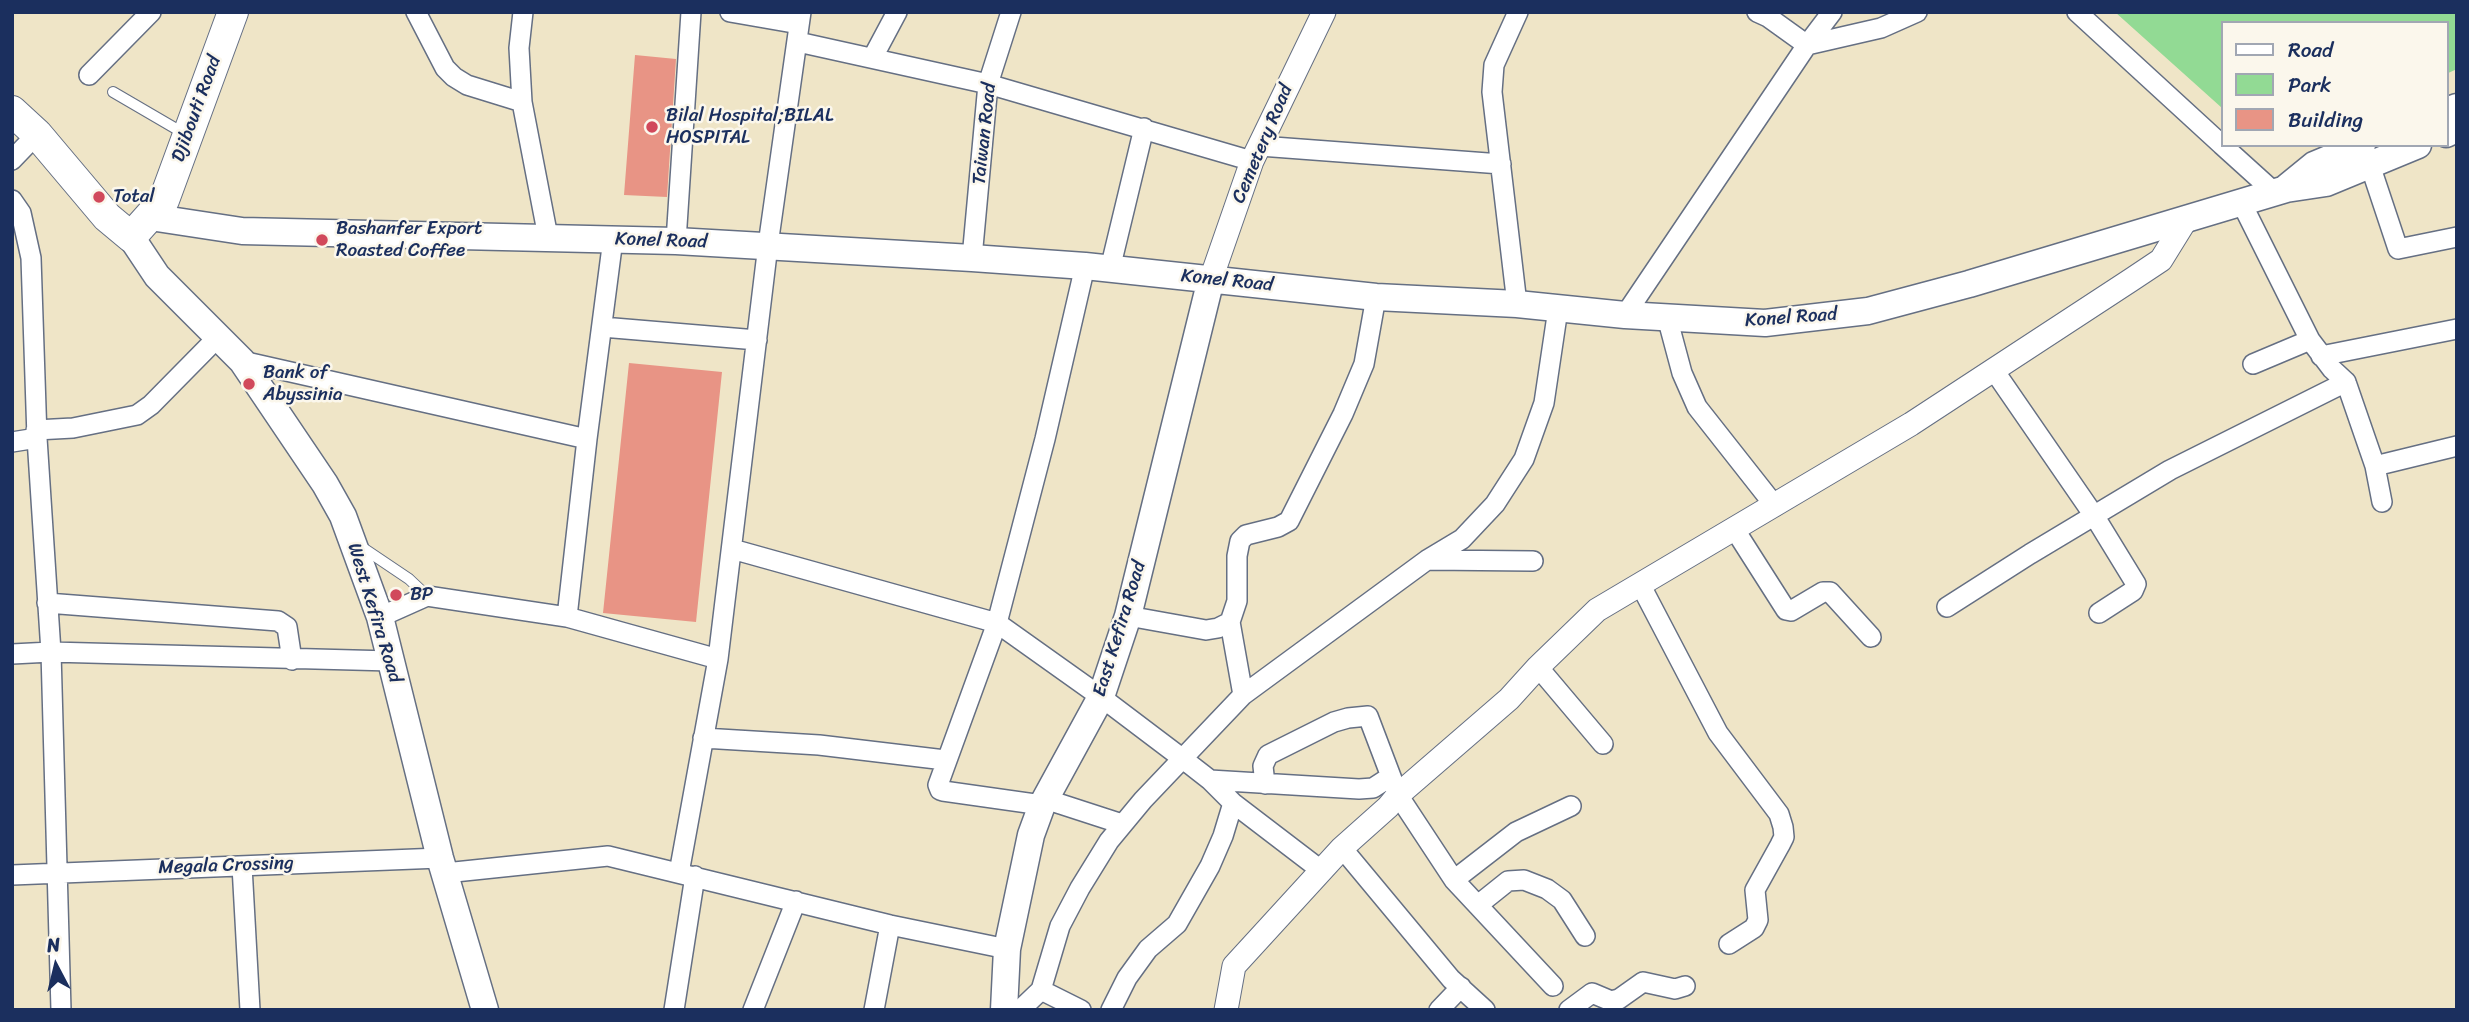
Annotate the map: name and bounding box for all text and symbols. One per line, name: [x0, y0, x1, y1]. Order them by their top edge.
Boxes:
legend: [2220, 21, 2448, 147]
text: Road: [2288, 31, 2333, 69]
street label: Djibouti Road: [167, 53, 227, 165]
text: Park: [2288, 66, 2331, 104]
street label: Cemetery Road: [1228, 81, 1298, 207]
street label: Taiwan Road: [968, 82, 1002, 186]
text: Building: [2288, 101, 2363, 139]
place label: Bilal Hospital;BILAL HOSPITAL: [666, 105, 833, 149]
marker: Bilal Hospital;BILAL HOSPITAL: [644, 119, 660, 135]
place label: Total: [113, 186, 155, 208]
marker: Total: [91, 189, 107, 205]
place label: Bashanfer Export Roasted Coffee: [336, 218, 482, 262]
street label: Konel Road: [614, 228, 708, 254]
marker: Bashanfer Export Roasted Coffee: [314, 232, 330, 248]
street label: Konel Road: [1180, 265, 1274, 297]
street label: Konel Road: [1744, 303, 1838, 333]
place label: Bank of Abyssinia: [263, 362, 343, 406]
marker: Bank of Abyssinia: [241, 376, 257, 392]
street label: West Kefira Road: [342, 540, 406, 686]
street label: East Kefira Road: [1089, 559, 1151, 699]
place label: BP: [410, 584, 433, 606]
marker: BP: [388, 587, 404, 603]
street label: Megala Crossing: [158, 852, 294, 880]
text: N: [45, 927, 62, 962]
north arrow: [21, 931, 91, 1001]

